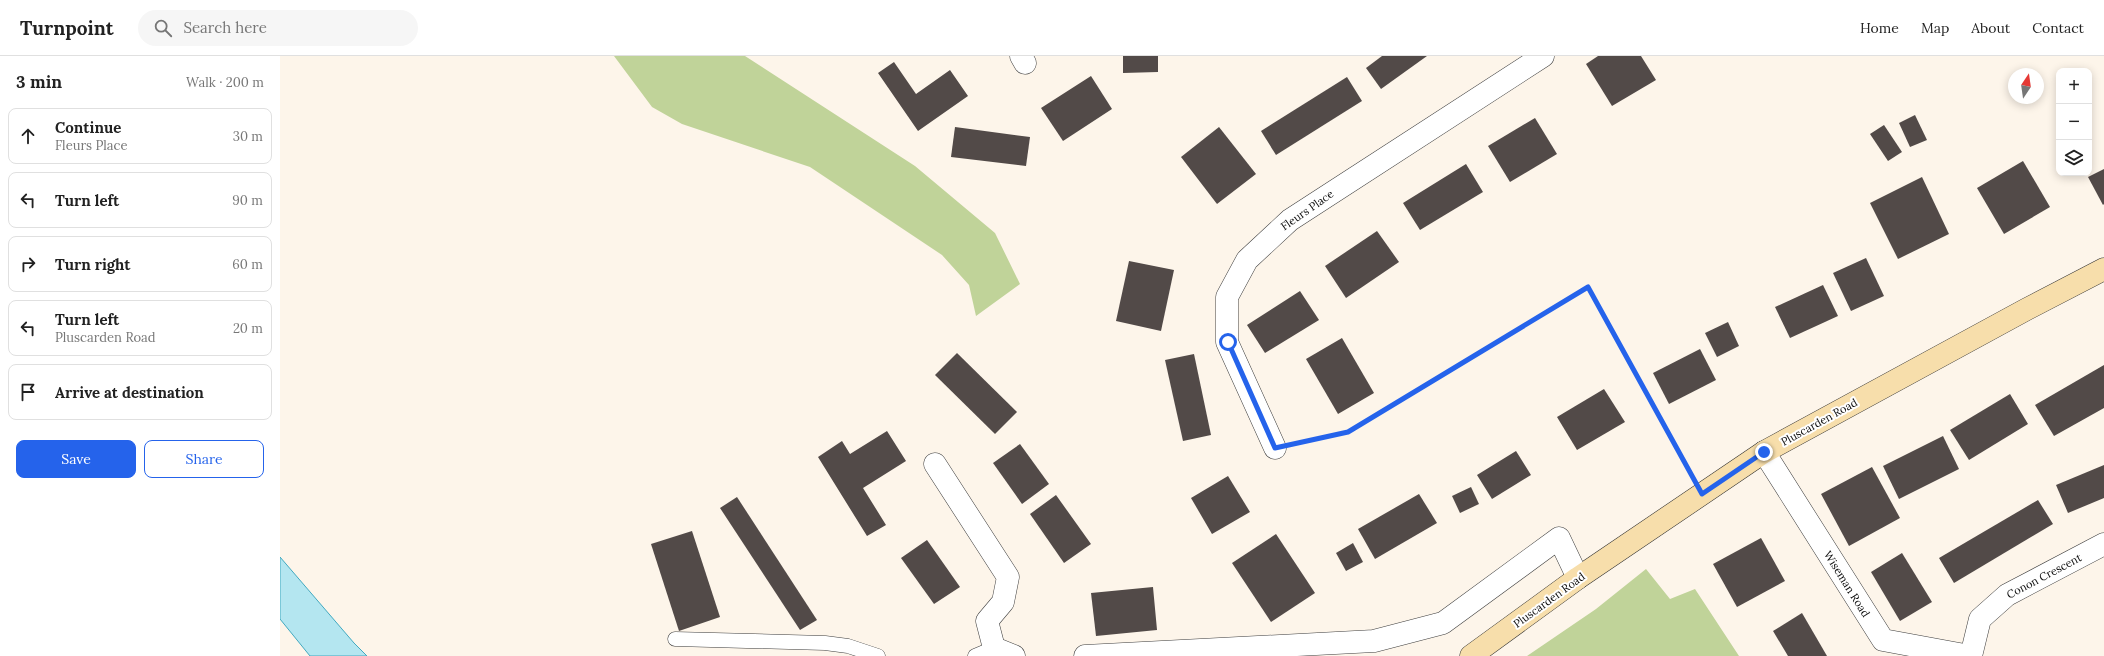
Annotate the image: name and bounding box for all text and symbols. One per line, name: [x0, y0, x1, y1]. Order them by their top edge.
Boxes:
search box: [138, 10, 418, 46]
text: Turnpoint: [20, 16, 114, 40]
icon: search: [152, 17, 174, 39]
text: Search here: [184, 18, 267, 37]
text: Home: [1860, 19, 1899, 37]
text: Map: [1921, 19, 1949, 37]
text: About: [1971, 19, 2010, 37]
text: Contact: [2032, 19, 2084, 37]
north arrow: [2008, 68, 2044, 104]
map controls: [2056, 68, 2092, 176]
button: +: [2056, 68, 2092, 104]
text: 3 min: [16, 71, 62, 93]
text: Walk · 200 m: [186, 74, 264, 91]
button: −: [2056, 104, 2092, 140]
text: Continue: [55, 118, 121, 137]
icon: ahead: [17, 125, 39, 147]
text: 30 m: [233, 128, 263, 145]
text: Fleurs Place: [55, 137, 127, 154]
button: layers: [2056, 140, 2092, 176]
street label: Fleurs Place: [1278, 187, 1336, 233]
icon: left: [17, 189, 39, 211]
text: Turn left: [55, 191, 119, 210]
text: 90 m: [232, 192, 263, 209]
icon: right: [17, 253, 39, 275]
text: Turn right: [55, 255, 131, 274]
text: 60 m: [232, 256, 263, 273]
text: Turn left: [55, 310, 119, 329]
icon: left: [17, 317, 39, 339]
text: 20 m: [233, 320, 263, 337]
text: Pluscarden Road: [55, 329, 156, 346]
route start: [1219, 333, 1237, 351]
icon: arrive: [17, 381, 39, 403]
text: Arrive at destination: [55, 383, 204, 402]
street label: Pluscarden Road: [1778, 395, 1860, 449]
button: Save: [16, 440, 136, 478]
button: Share: [144, 440, 264, 478]
route end: [1755, 443, 1773, 461]
street label: Wiseman Road: [1821, 548, 1873, 620]
street label: Conon Crescent: [2004, 550, 2085, 602]
street label: Pluscarden Road: [1510, 569, 1588, 631]

